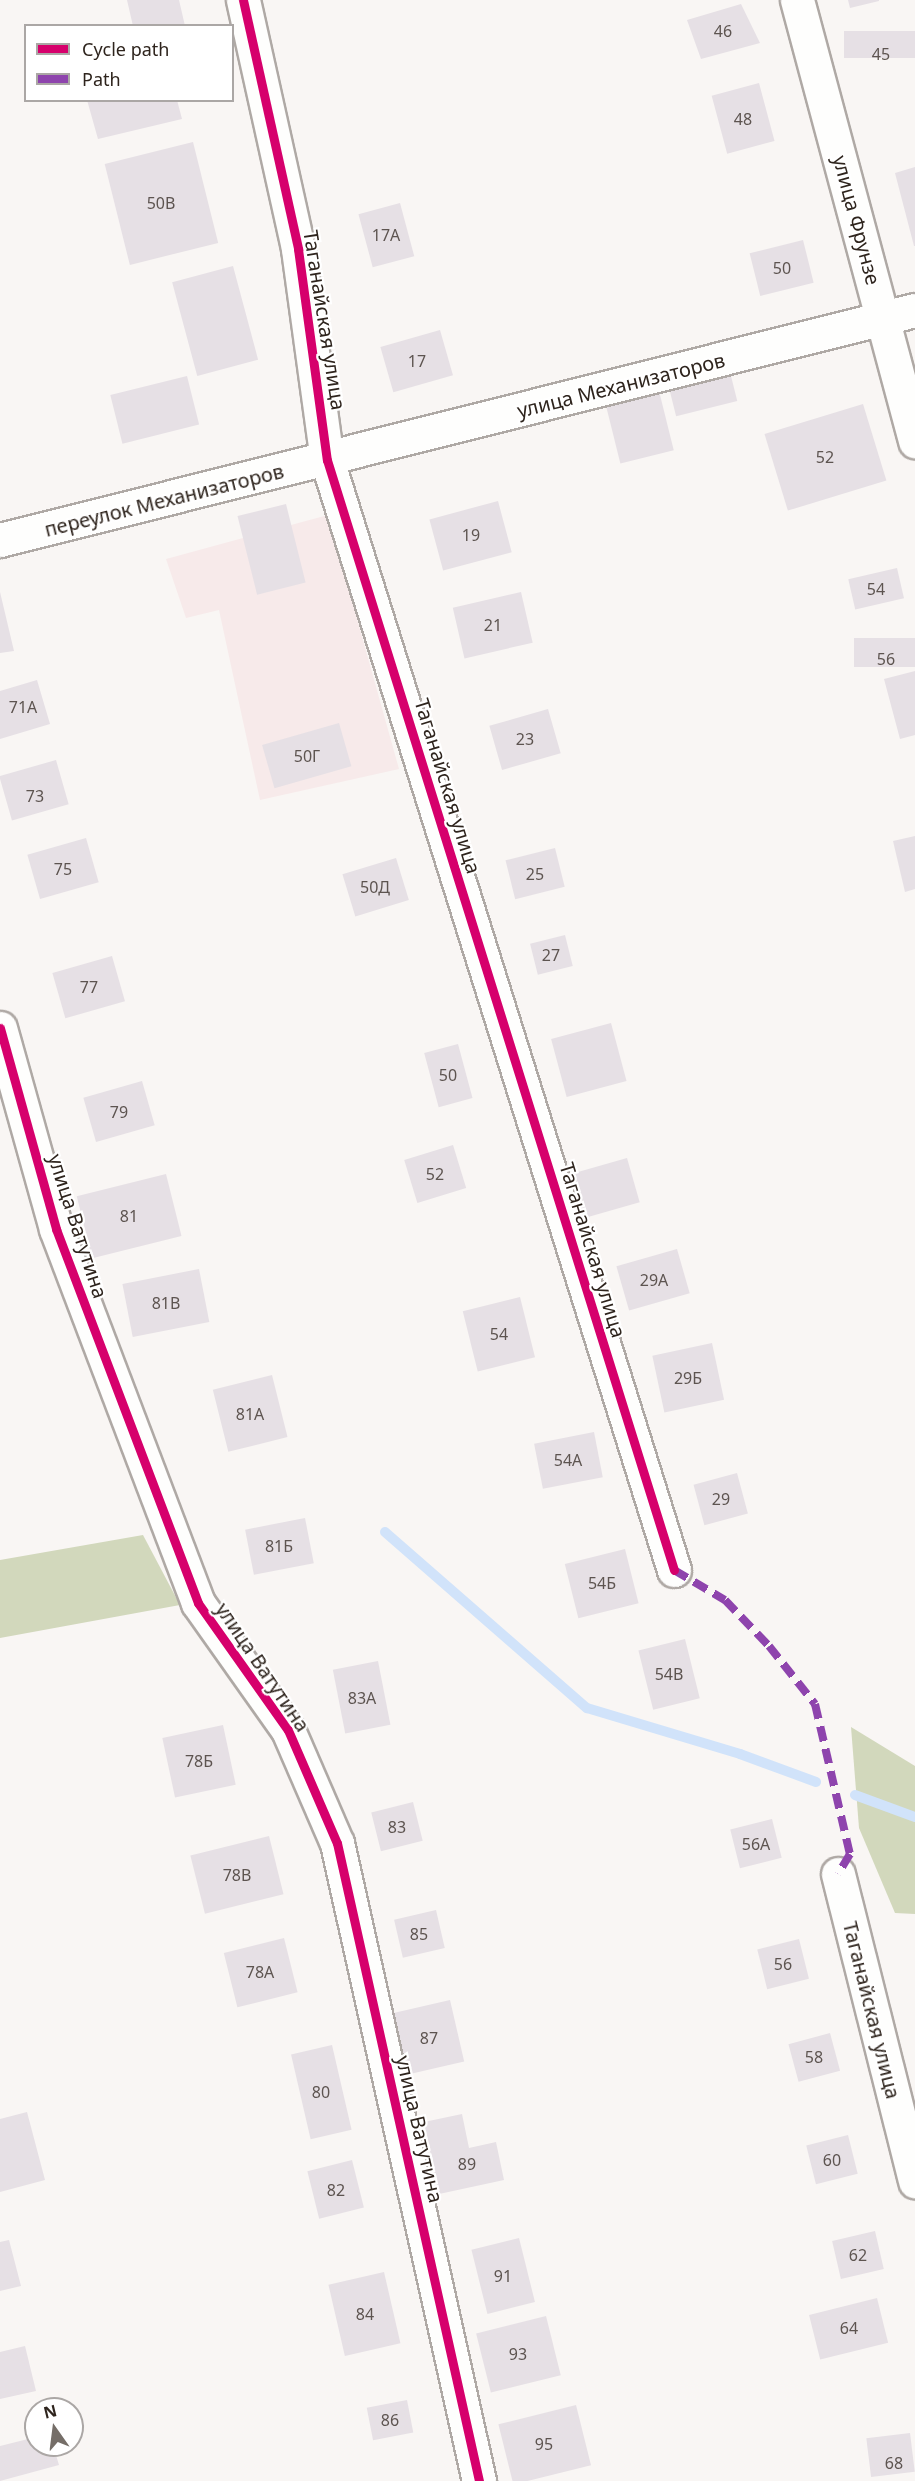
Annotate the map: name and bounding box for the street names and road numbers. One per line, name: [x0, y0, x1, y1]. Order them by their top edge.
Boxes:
street label: улица Фрунзе: [828, 153, 886, 287]
street label: Таганайская улица: [299, 228, 351, 412]
street label: улица Механизаторов: [515, 348, 727, 422]
street label: переулок Механизаторов: [42, 459, 286, 541]
street label: Таганайская улица: [410, 696, 486, 876]
street label: улица Ватутина: [43, 1151, 113, 1301]
street label: Таганайская улица: [555, 1160, 631, 1340]
street label: улица Ватутина: [211, 1598, 315, 1736]
street label: Таганайская улица: [838, 1919, 906, 2101]
street label: улица Ватутина: [391, 2053, 449, 2205]

